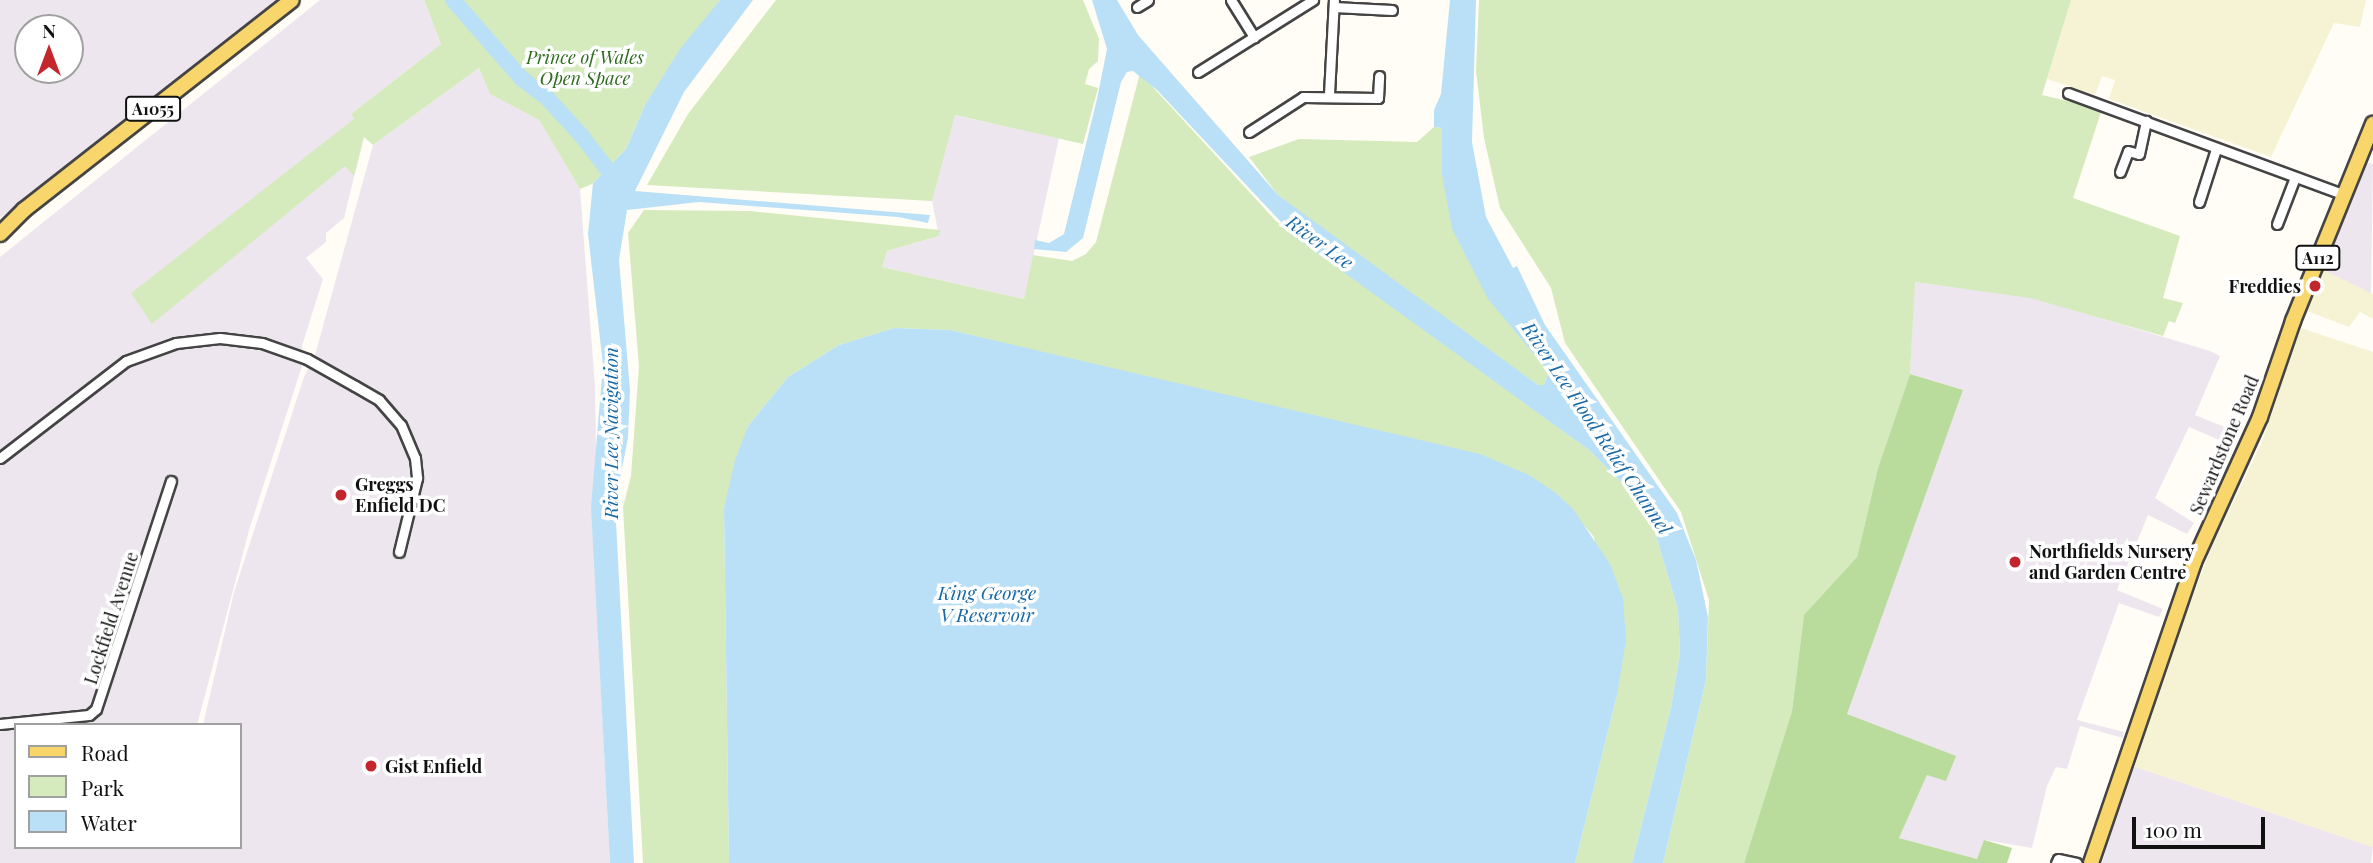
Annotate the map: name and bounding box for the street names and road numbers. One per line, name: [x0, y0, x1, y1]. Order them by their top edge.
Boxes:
road number: A1055: [125, 96, 181, 122]
road number: A112: [2295, 246, 2341, 270]
street label: Sewardstone Road: [2185, 372, 2263, 518]
street label: Lockfield Avenue: [79, 549, 143, 687]

